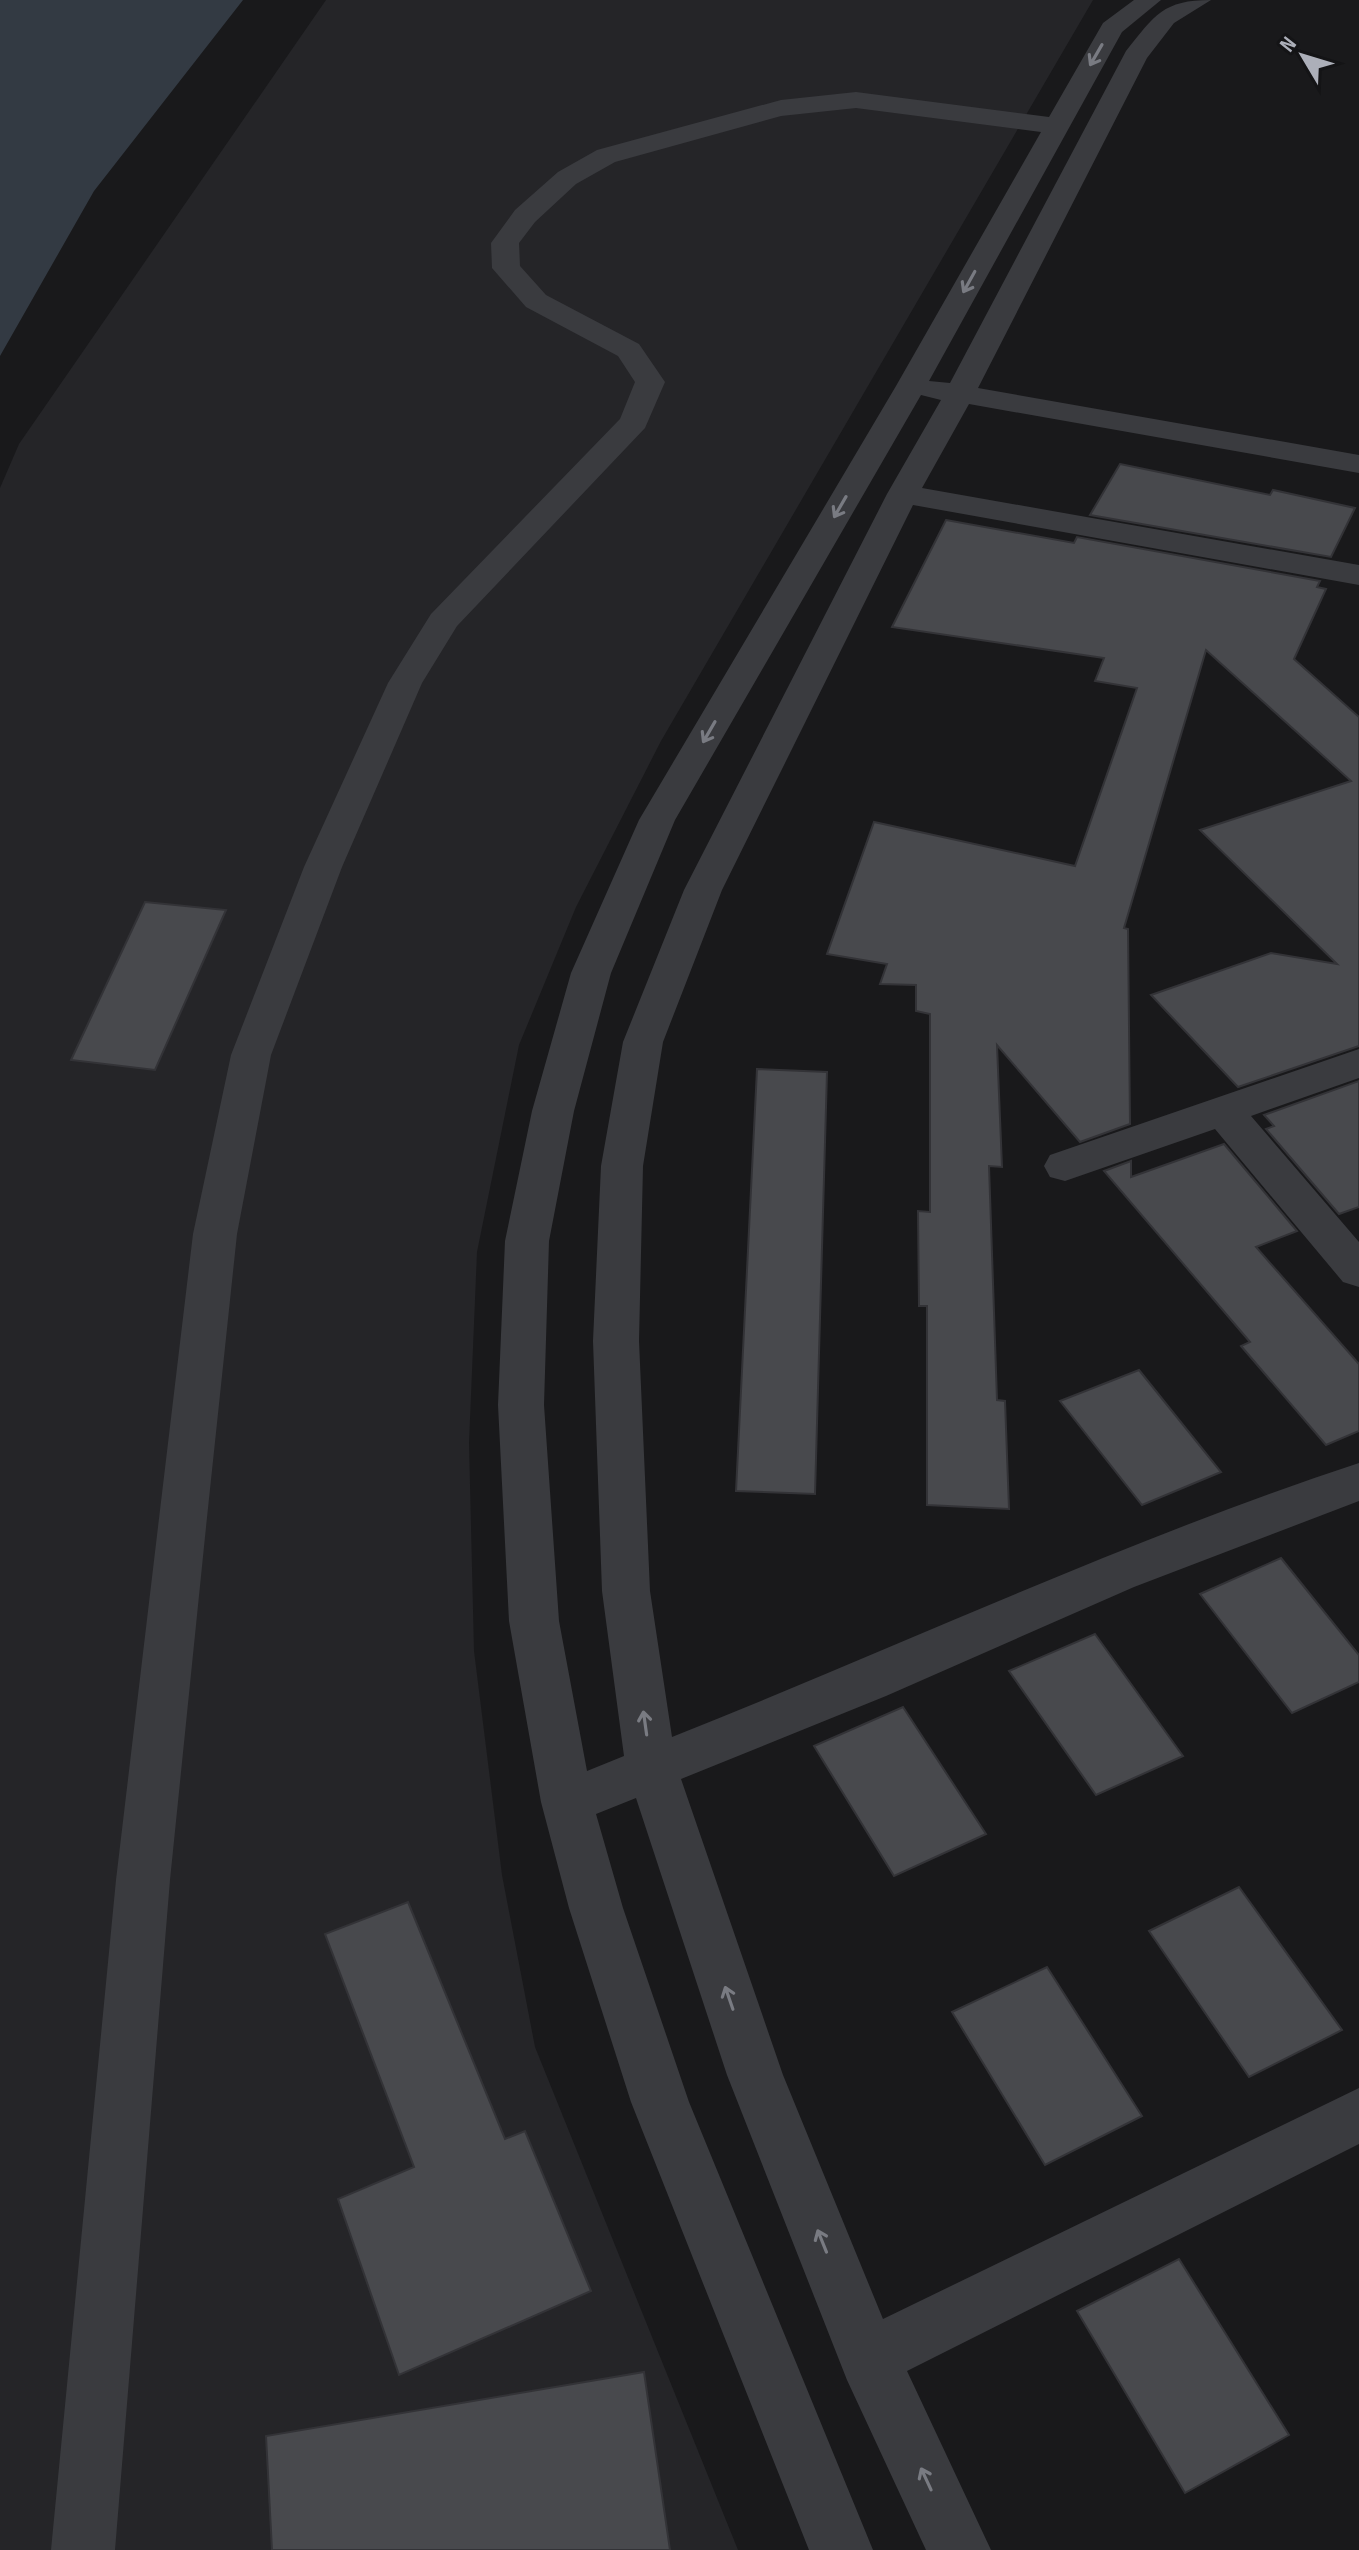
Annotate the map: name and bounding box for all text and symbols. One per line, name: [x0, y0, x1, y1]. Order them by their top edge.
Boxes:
north arrow: [1263, 16, 1343, 96]
text: N: [1274, 32, 1303, 58]
one-way arrow: [1088, 43, 1104, 66]
one-way arrow: [961, 270, 977, 293]
one-way arrow: [832, 495, 848, 518]
one-way arrow: [700, 720, 716, 743]
one-way arrow: [637, 1711, 652, 1737]
one-way arrow: [721, 1986, 736, 2011]
one-way arrow: [814, 2229, 828, 2254]
one-way arrow: [918, 2468, 933, 2492]

